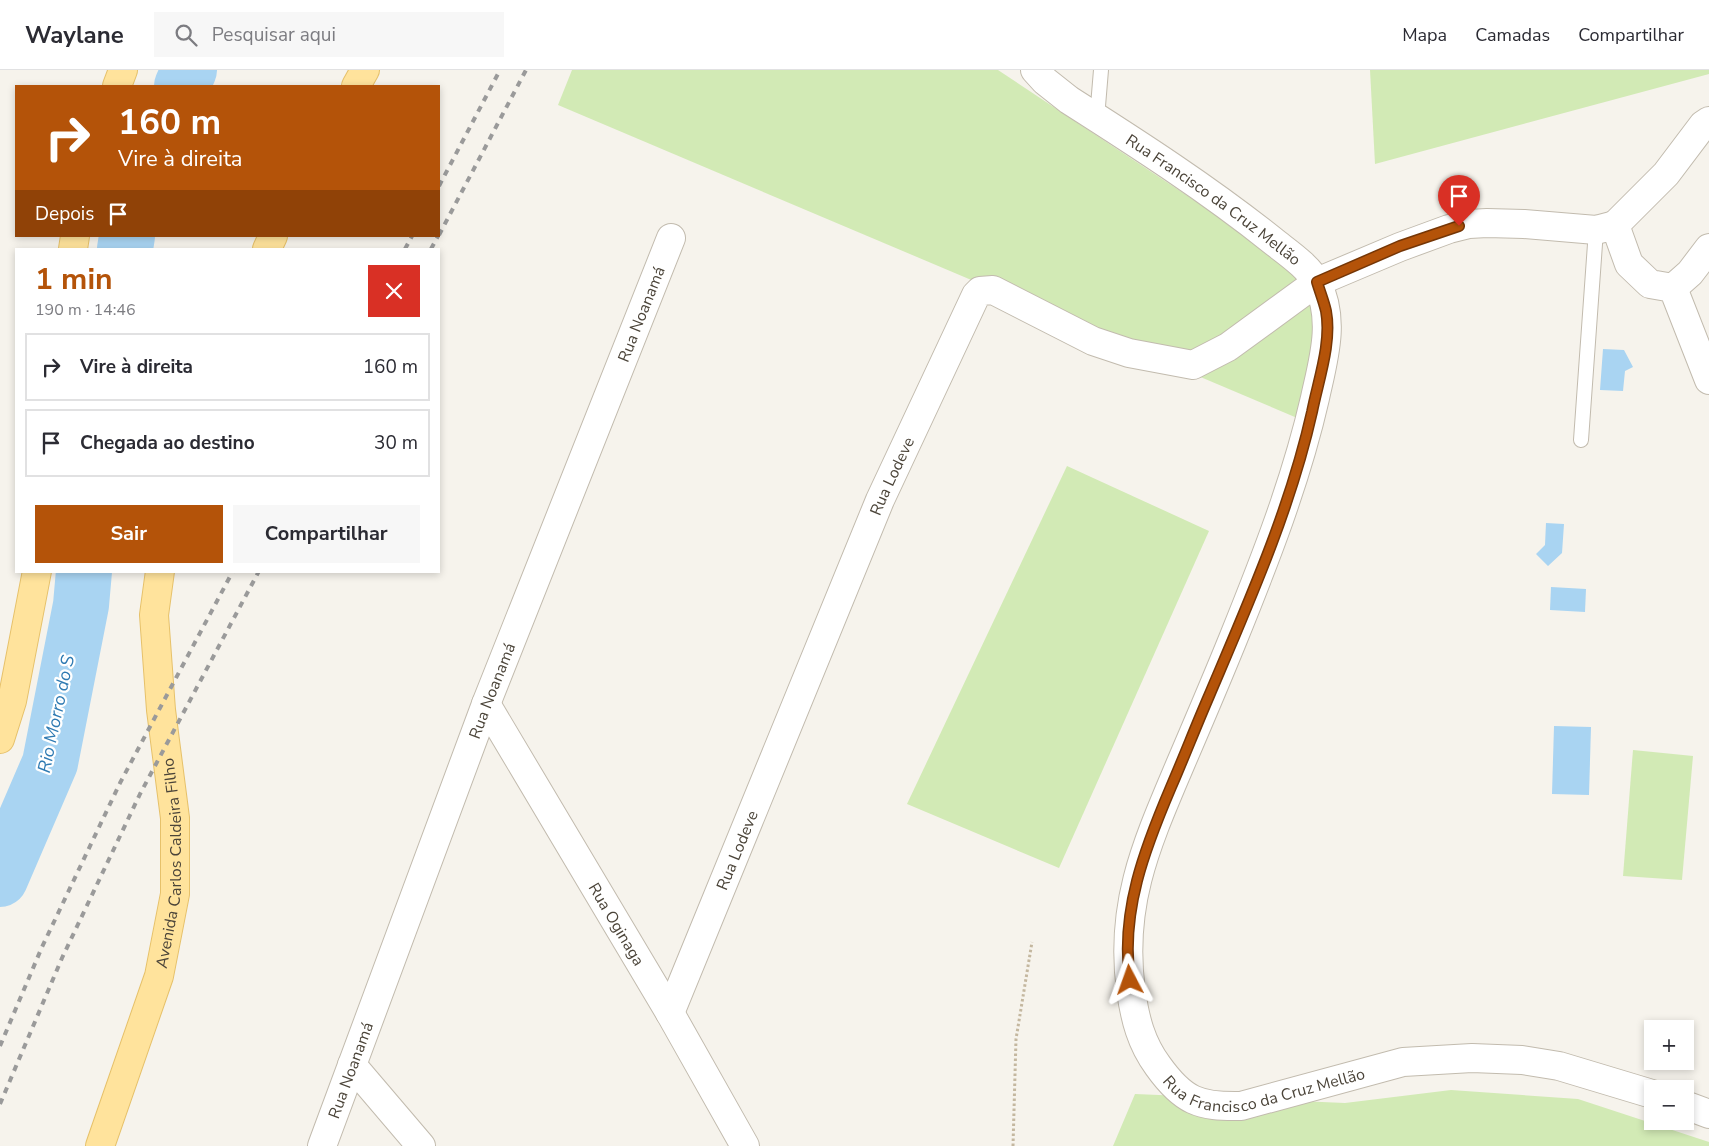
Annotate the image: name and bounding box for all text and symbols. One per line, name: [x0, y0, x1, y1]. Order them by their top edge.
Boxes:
search box: [154, 12, 504, 57]
text: Waylane: [25, 19, 124, 51]
icon: search: [172, 21, 200, 49]
text: Pesquisar aqui: [212, 22, 336, 48]
text: Mapa: [1402, 23, 1447, 47]
text: Camadas: [1475, 23, 1550, 47]
text: Compartilhar: [1578, 23, 1684, 47]
text: 160 m: [118, 99, 221, 146]
icon: right: [35, 105, 100, 170]
street label: Rua Francisco da Cruz Mellão: [1121, 129, 1305, 271]
text: Vire à direita: [118, 144, 243, 174]
pin: [1438, 175, 1480, 226]
icon: arrive: [1445, 182, 1473, 210]
icon: arrive: [104, 200, 132, 228]
text: Depois: [35, 201, 94, 227]
text: 1 min: [35, 259, 113, 300]
street label: Rua Noanamá: [613, 263, 671, 366]
button: close: [368, 265, 420, 317]
text: 190 m · 14:46: [35, 299, 136, 321]
icon: right: [37, 353, 65, 381]
text: Vire à direita: [80, 354, 193, 380]
text: 160 m: [363, 354, 418, 380]
icon: arrive: [37, 429, 65, 457]
text: Chegada ao destino: [80, 430, 255, 456]
text: 30 m: [374, 430, 418, 456]
street label: Rua Lodeve: [865, 433, 920, 519]
button: Sair: [35, 505, 223, 563]
button: Compartilhar: [233, 505, 420, 563]
street label: Rua Noanamá: [464, 640, 521, 742]
water label: Rio Morro do S: [32, 653, 80, 775]
street label: Avenida Carlos Caldeira Filho: [151, 757, 187, 970]
street label: Rua Lodeve: [711, 807, 764, 894]
street label: Rua Oginaga: [583, 879, 649, 970]
position arrow: [1103, 953, 1155, 1005]
street label: Rua Noanamá: [323, 1019, 379, 1122]
map controls: [1644, 1020, 1694, 1130]
button: +: [1644, 1020, 1694, 1070]
street label: Rua Francisco da Cruz Mellão: [1161, 1060, 1373, 1082]
text: Rua Francisco da Cruz Mellão: [1158, 1063, 1367, 1118]
button: −: [1644, 1080, 1694, 1130]

